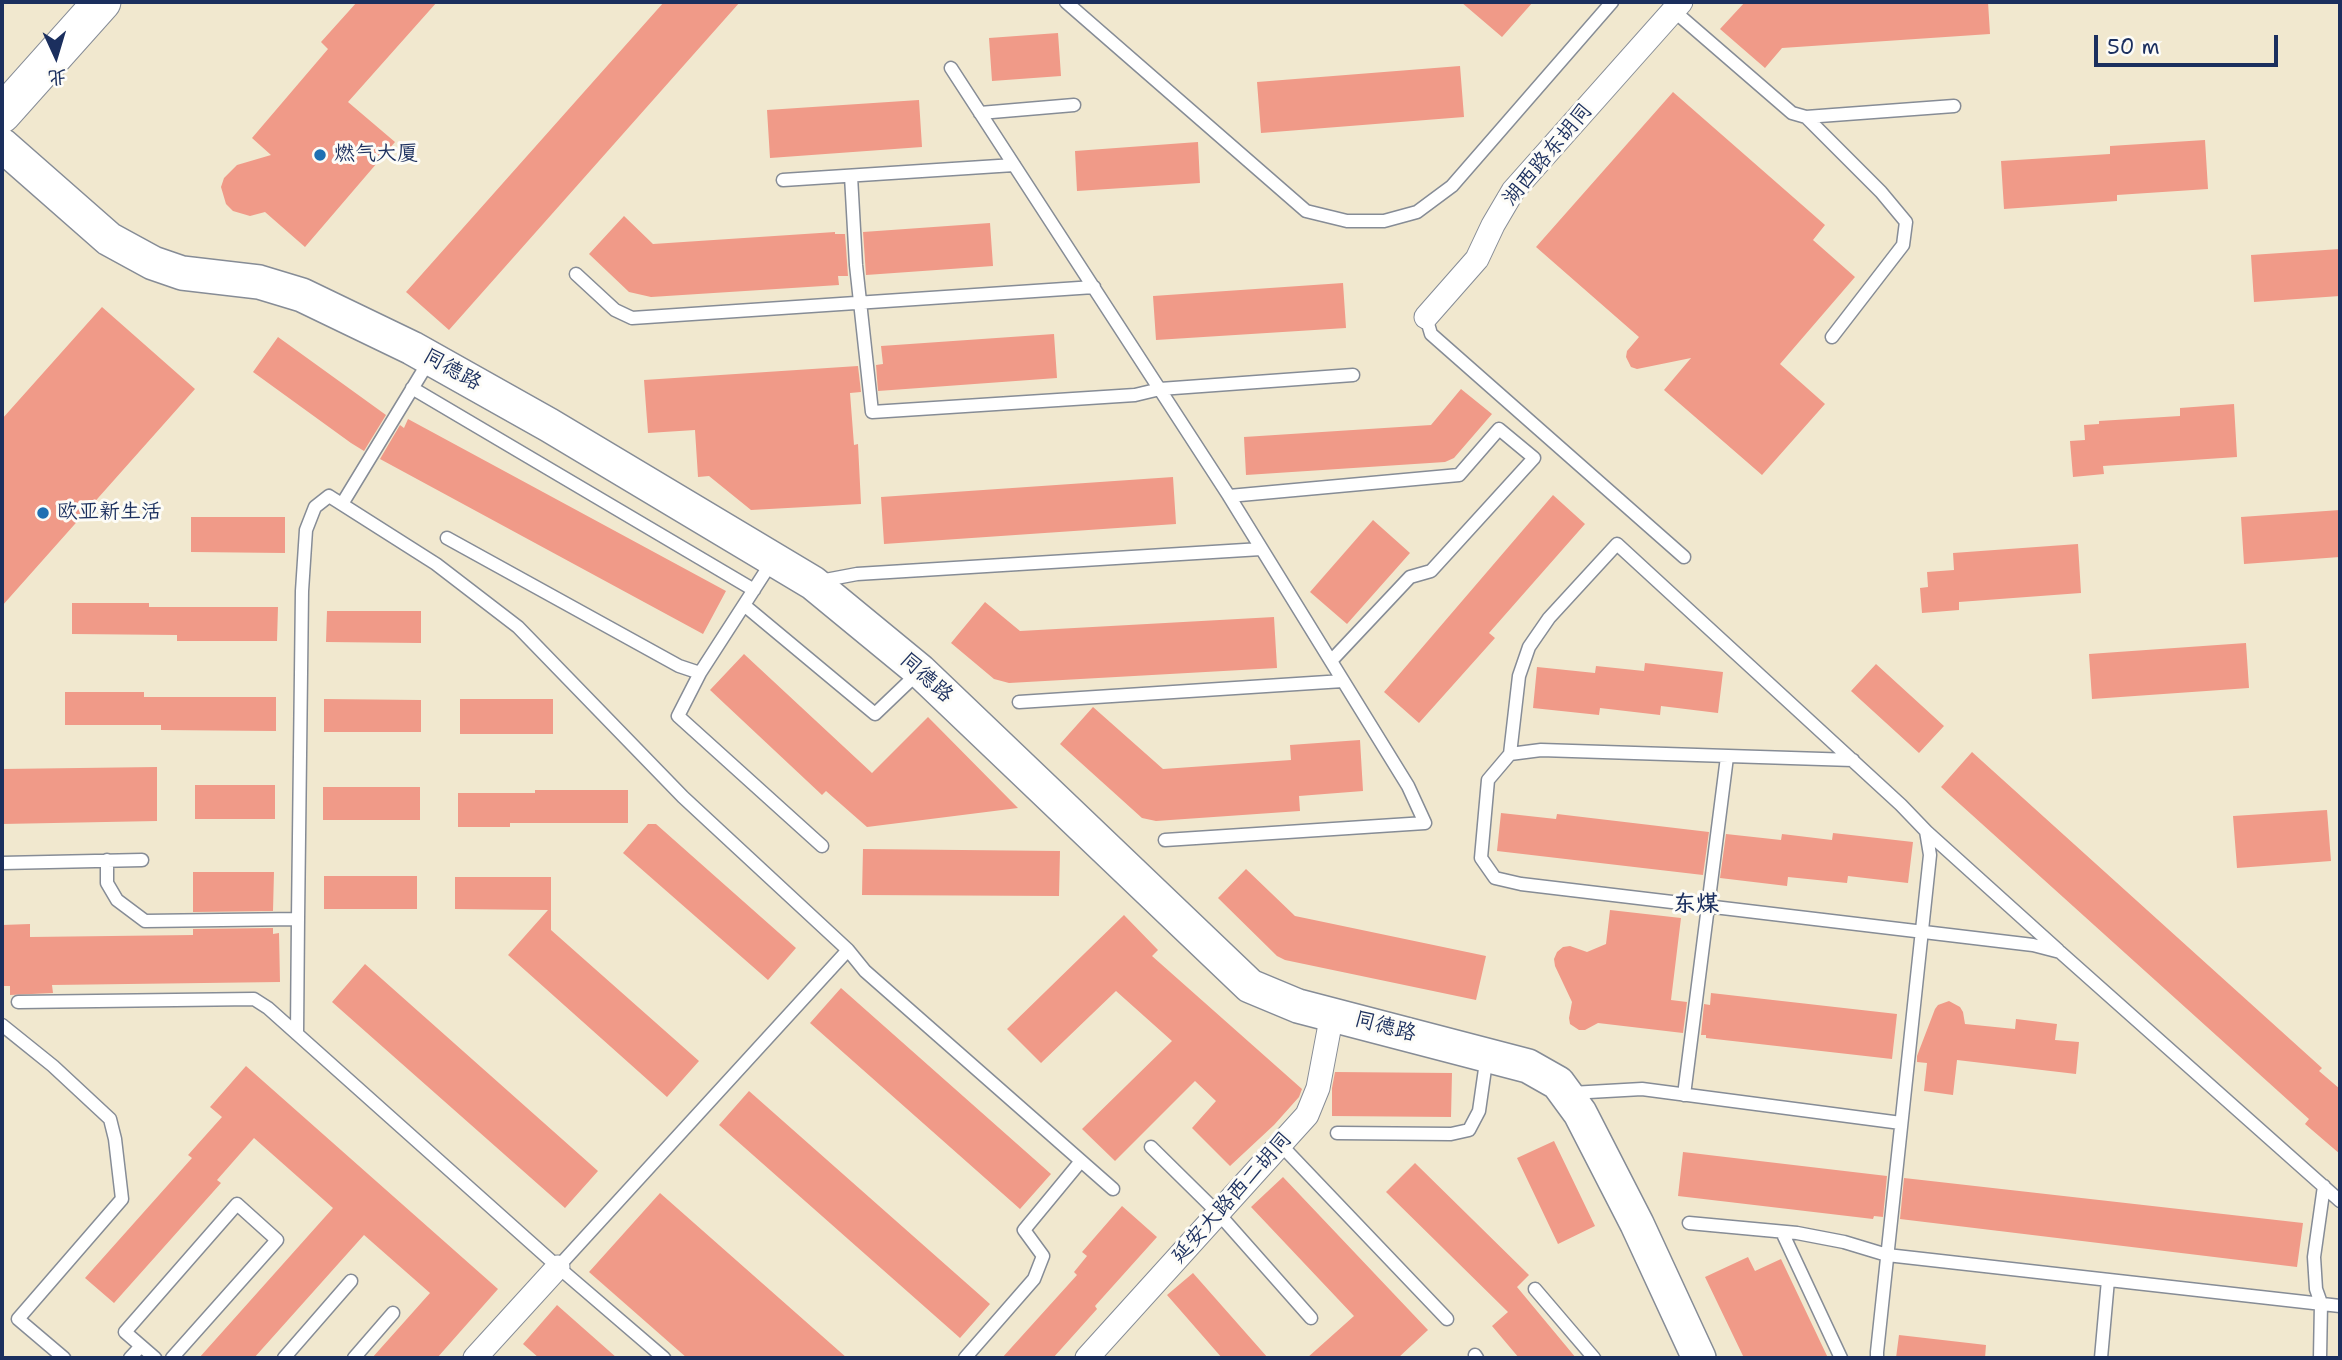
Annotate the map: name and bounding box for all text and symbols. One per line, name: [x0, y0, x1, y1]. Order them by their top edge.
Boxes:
north arrow: [21, 21, 91, 91]
scale bar: [2097, 21, 2281, 65]
text: 50 m: [2107, 33, 2160, 61]
text: 北: [47, 64, 68, 91]
street label: 湖西路东胡同: [1498, 99, 1598, 211]
place label: 燃气大厦: [334, 142, 418, 168]
marker: 燃气大厦: [312, 147, 328, 163]
street label: 同德路: [418, 344, 486, 396]
place label: 欧亚新生活: [57, 500, 162, 526]
marker: 欧亚新生活: [35, 505, 51, 521]
street label: 同德路: [894, 648, 958, 708]
district label: 东煤: [1673, 891, 1719, 919]
street label: 同德路: [1351, 1007, 1419, 1047]
street label: 延安大路西二胡同: [1166, 1127, 1298, 1269]

